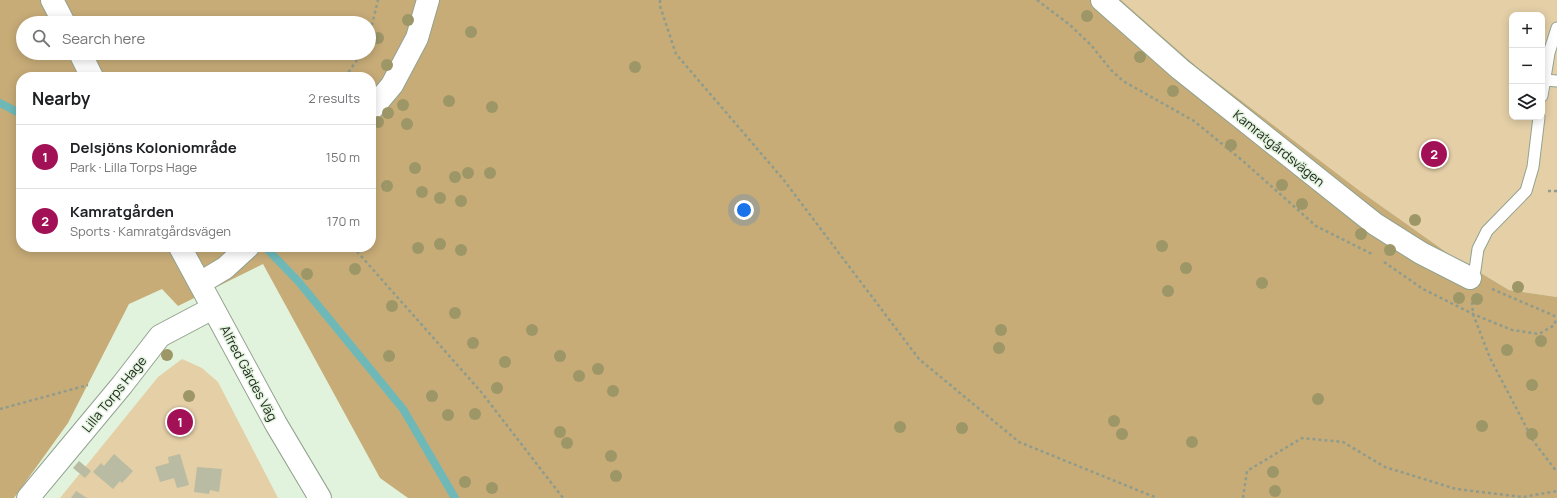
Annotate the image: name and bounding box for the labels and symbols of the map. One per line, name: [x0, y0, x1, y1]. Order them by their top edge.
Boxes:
street label: Kamratgårdsvägen: [1229, 106, 1329, 190]
pin: 2: [1421, 139, 1447, 169]
your location: [734, 200, 754, 220]
street label: Alfred Gärdes Väg: [216, 322, 282, 424]
street label: Lilla Torps Hage: [78, 352, 151, 436]
pin: 1: [167, 407, 193, 437]

